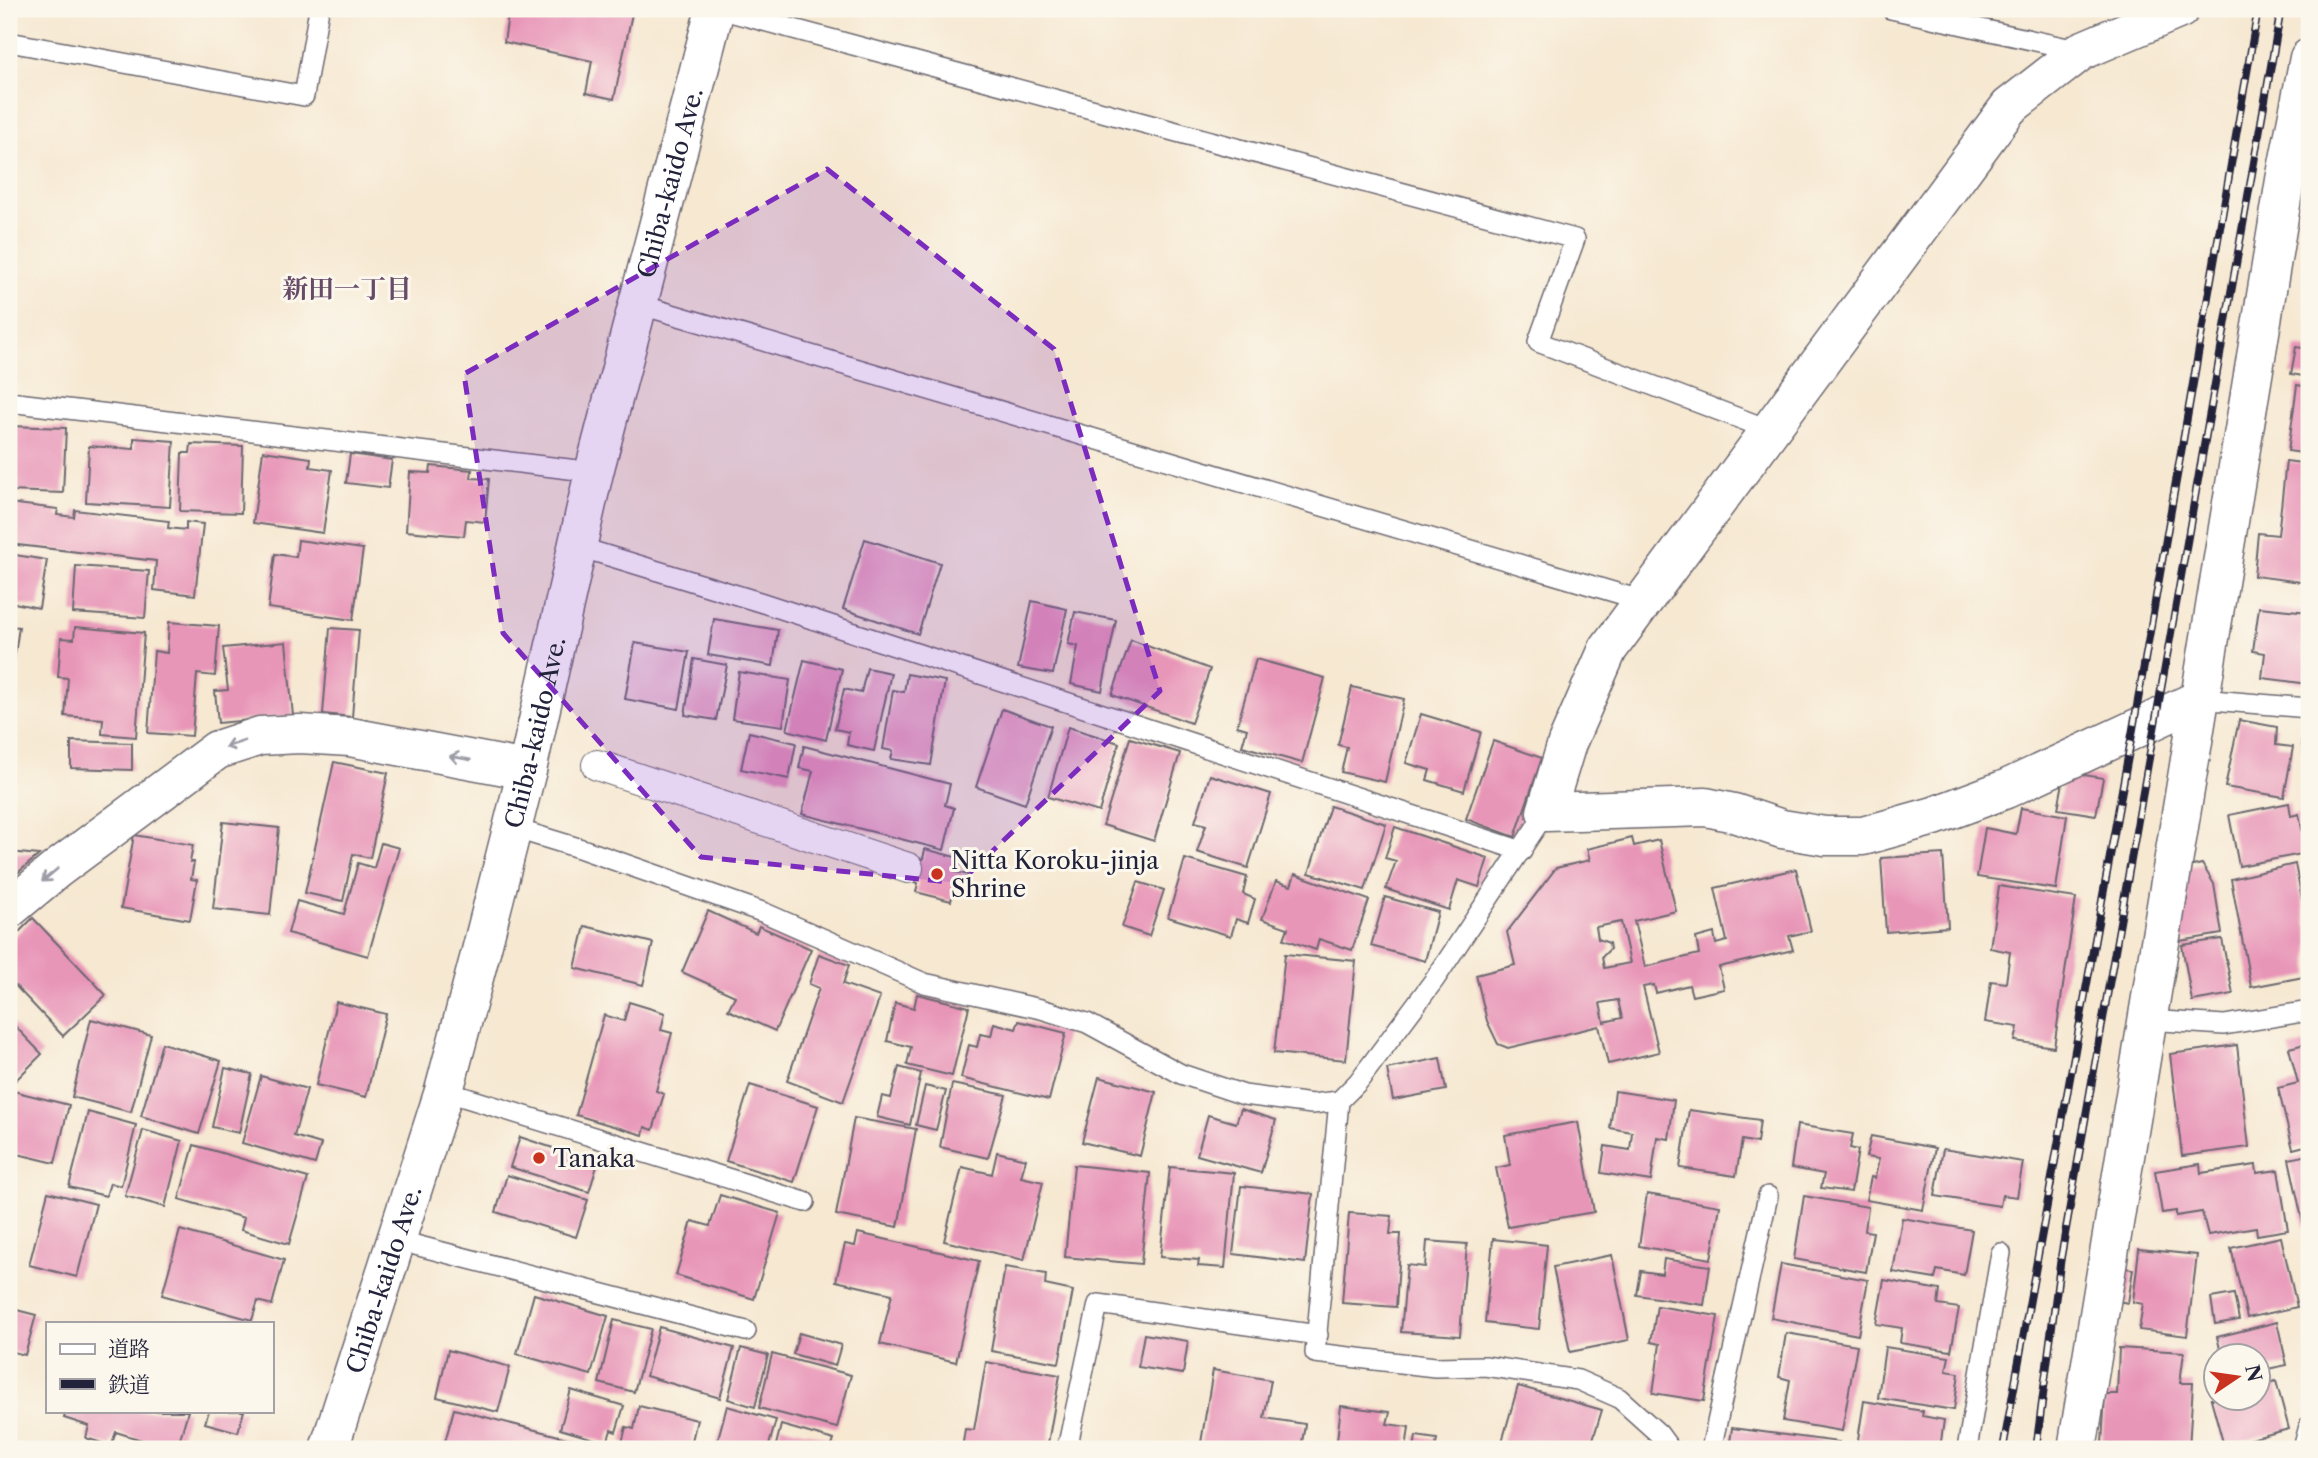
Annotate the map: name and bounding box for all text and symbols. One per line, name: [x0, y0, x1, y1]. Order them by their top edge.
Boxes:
street label: Chiba-kaido Ave.: [631, 84, 708, 281]
district label: 新田一丁目: [282, 273, 412, 305]
street label: Chiba-kaido Ave.: [498, 634, 571, 831]
one-way arrow: [225, 739, 247, 751]
one-way arrow: [449, 750, 472, 764]
place label: Nitta Koroku-jinja Shrine: [951, 846, 1159, 903]
marker: Nitta Koroku-jinja Shrine: [929, 866, 945, 882]
one-way arrow: [42, 867, 60, 882]
place label: Tanaka: [553, 1144, 635, 1173]
marker: Tanaka: [531, 1150, 547, 1166]
street label: Chiba-kaido Ave.: [340, 1182, 427, 1377]
legend: [46, 1322, 273, 1412]
text: 道路: [108, 1336, 150, 1361]
north arrow: [2202, 1342, 2272, 1412]
text: N: [2240, 1363, 2266, 1384]
text: 鉄道: [108, 1372, 150, 1397]

